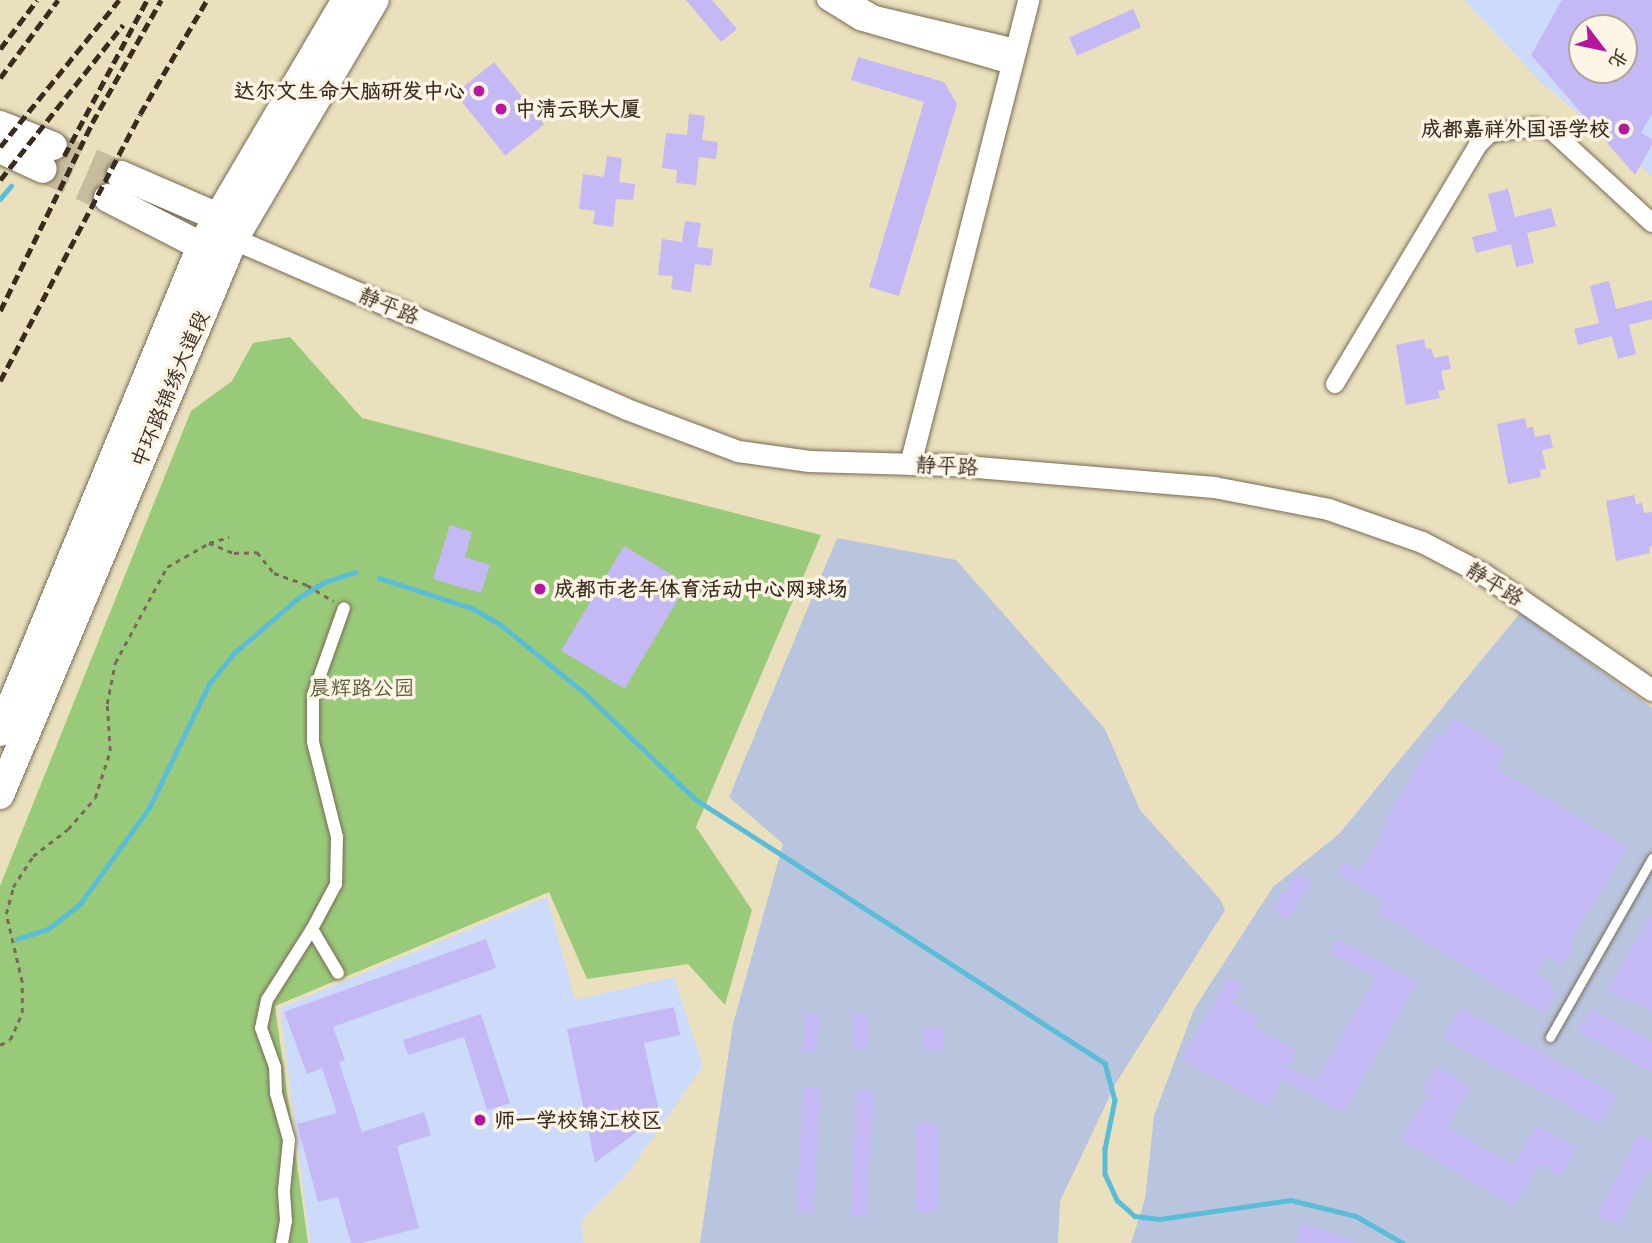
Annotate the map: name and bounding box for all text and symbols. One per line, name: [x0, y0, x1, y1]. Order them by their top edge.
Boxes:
north arrow: [1568, 14, 1638, 84]
text: 北: [1603, 44, 1635, 74]
place label: 达尔文生命大脑研发中心: [234, 78, 465, 104]
marker: 达尔文生命大脑研发中心: [471, 83, 487, 99]
place label: 中清云联大厦: [515, 96, 641, 122]
marker: 中清云联大厦: [493, 101, 509, 117]
place label: 成都嘉祥外国语学校: [1421, 116, 1610, 142]
marker: 成都嘉祥外国语学校: [1616, 121, 1632, 137]
street label: 静平路: [355, 282, 423, 330]
street label: 中环路锦绣大道段: [126, 307, 214, 471]
street label: 静平路: [915, 452, 979, 480]
street label: 静平路: [1462, 557, 1528, 611]
place label: 成都市老年体育活动中心网球场: [554, 576, 848, 602]
marker: 成都市老年体育活动中心网球场: [532, 581, 548, 597]
park label: 晨辉路公园: [310, 675, 414, 701]
place label: 师一学校锦江校区: [494, 1107, 662, 1133]
marker: 师一学校锦江校区: [472, 1112, 488, 1128]

